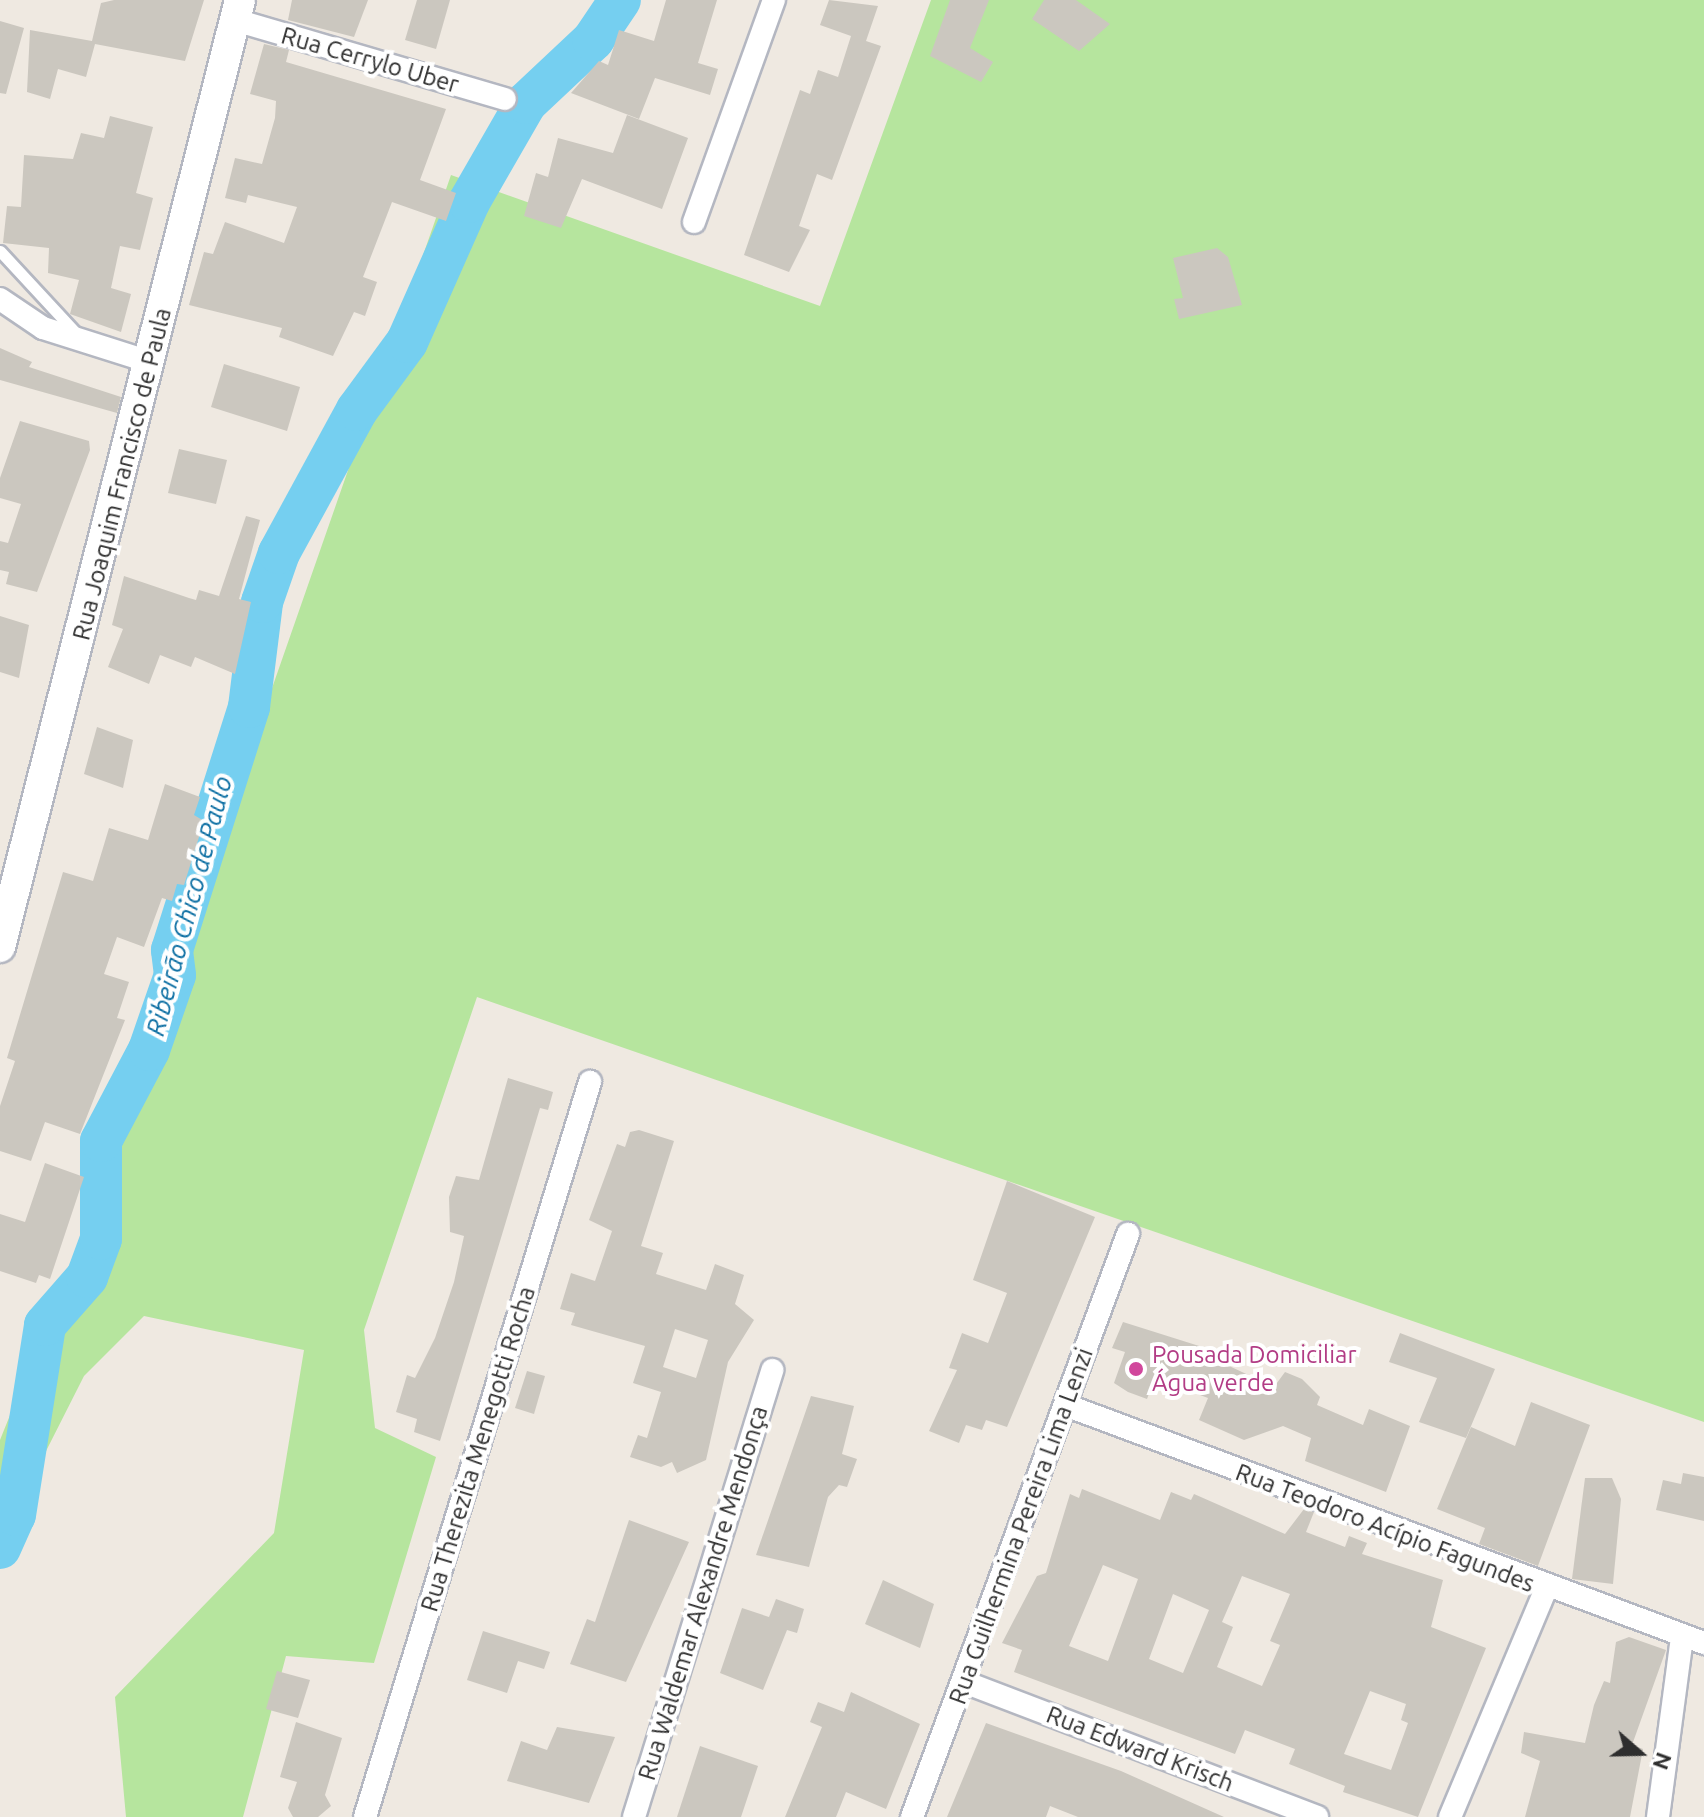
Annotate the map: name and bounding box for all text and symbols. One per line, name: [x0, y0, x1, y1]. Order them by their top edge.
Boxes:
street label: Rua Cerrylo Uber: [278, 21, 462, 99]
street label: Rua Joaquim Francisco de Paula: [67, 305, 177, 643]
water label: Ribeirão Chico de Paulo: [139, 773, 239, 1039]
street label: Rua Therezita Menegotti Rocha: [415, 1283, 541, 1615]
place label: Pousada Domiciliar Água verde: [1152, 1341, 1357, 1397]
street label: Rua Guilhermina Pereira Lima Lenzi: [943, 1344, 1099, 1708]
marker: Pousada Domiciliar Água verde: [1127, 1360, 1145, 1378]
street label: Rua Waldemar Alexandre Mendonça: [632, 1402, 774, 1784]
street label: Rua Teodoro Acípio Fagundes: [1232, 1458, 1538, 1598]
street label: Rua Edward Krisch: [1042, 1700, 1238, 1798]
north arrow: [1600, 1713, 1680, 1793]
text: N: [1648, 1749, 1678, 1773]

